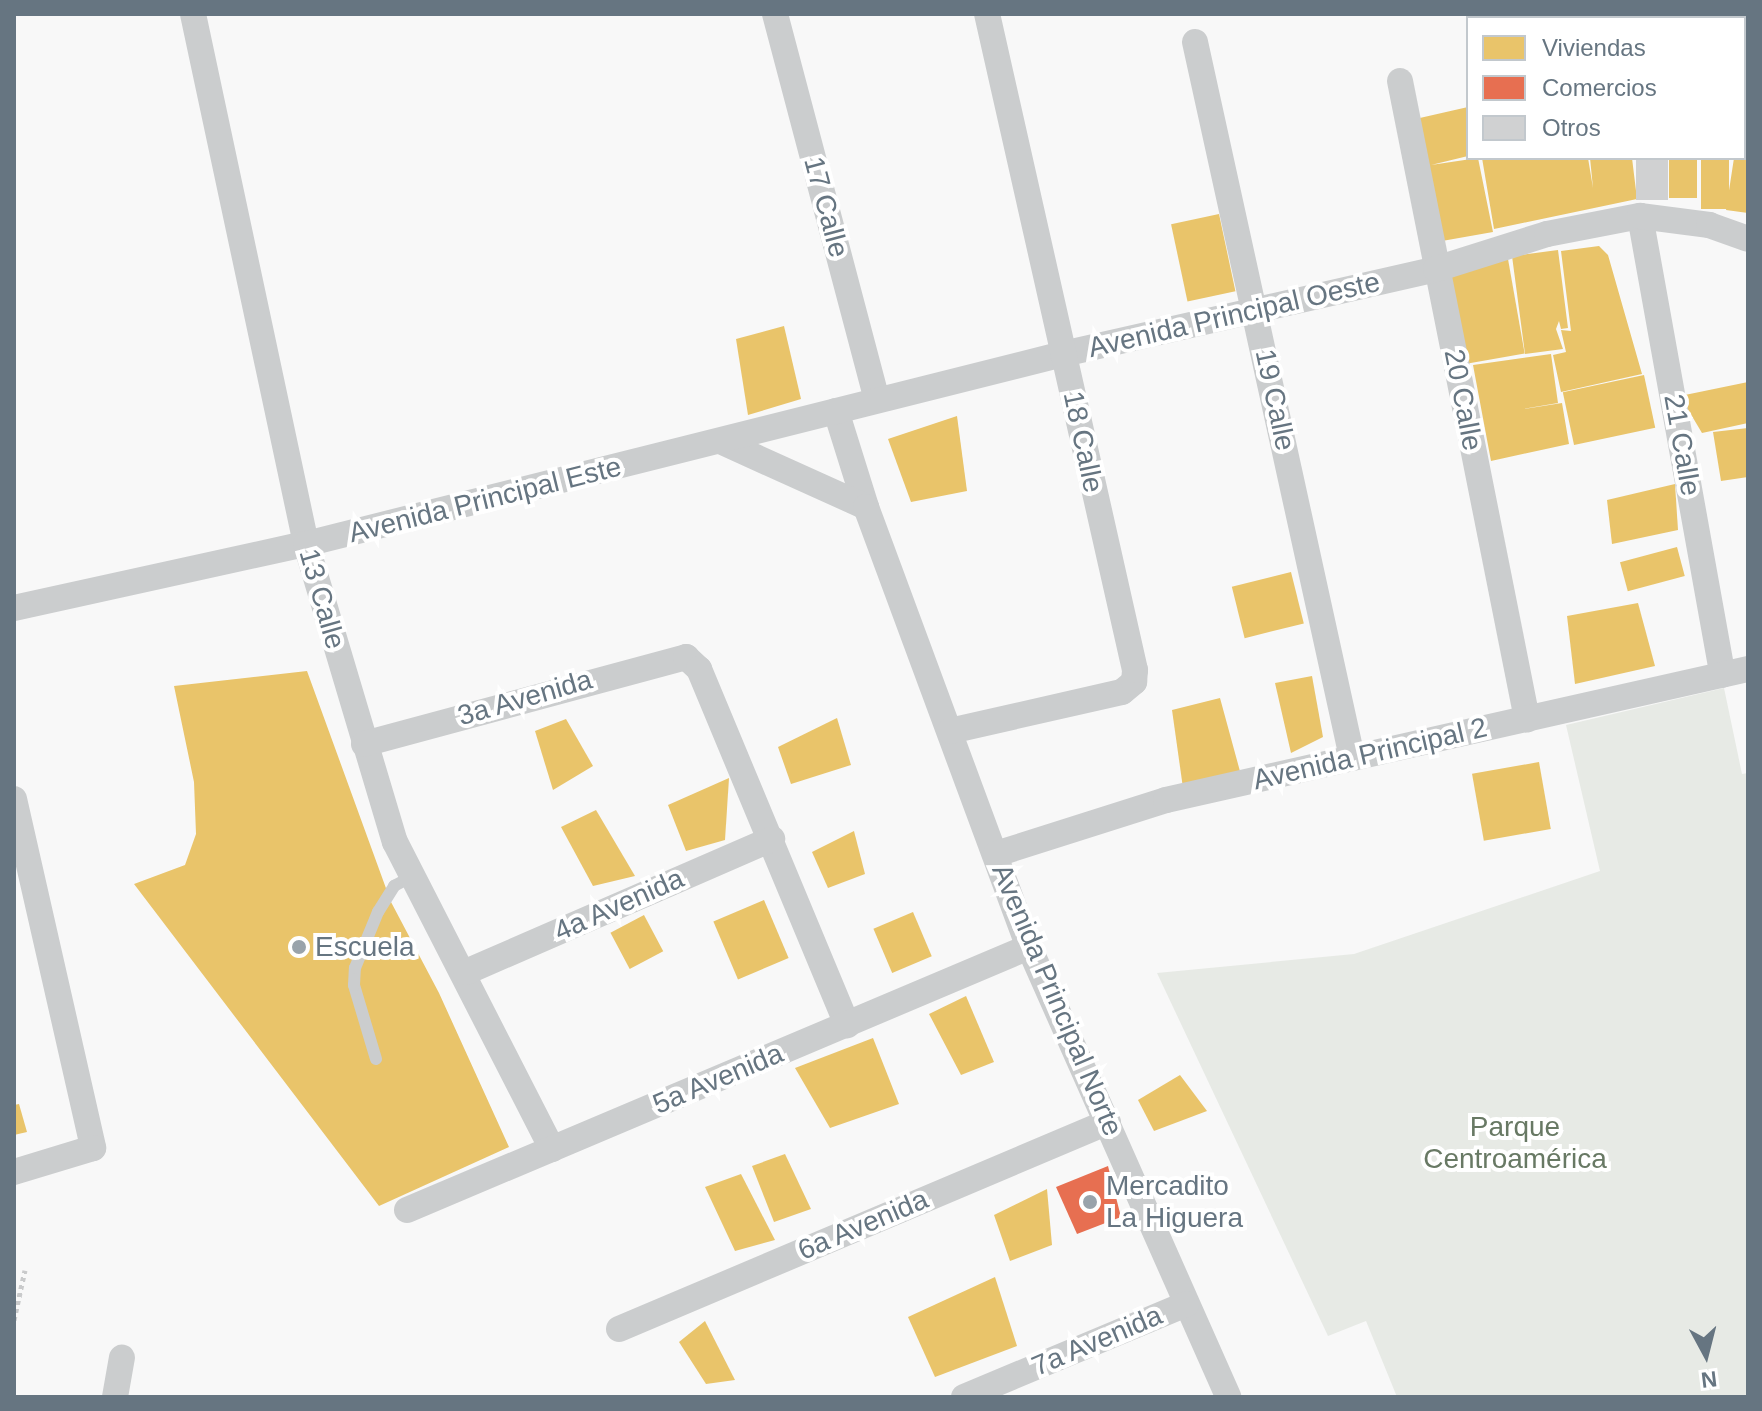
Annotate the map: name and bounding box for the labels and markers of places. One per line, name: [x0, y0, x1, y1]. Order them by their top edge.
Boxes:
place label: Escuela: [315, 930, 415, 964]
marker: Escuela: [290, 938, 308, 956]
place label: Mercadito La Higuera: [1106, 1169, 1243, 1235]
marker: Mercadito La Higuera: [1081, 1193, 1099, 1211]

